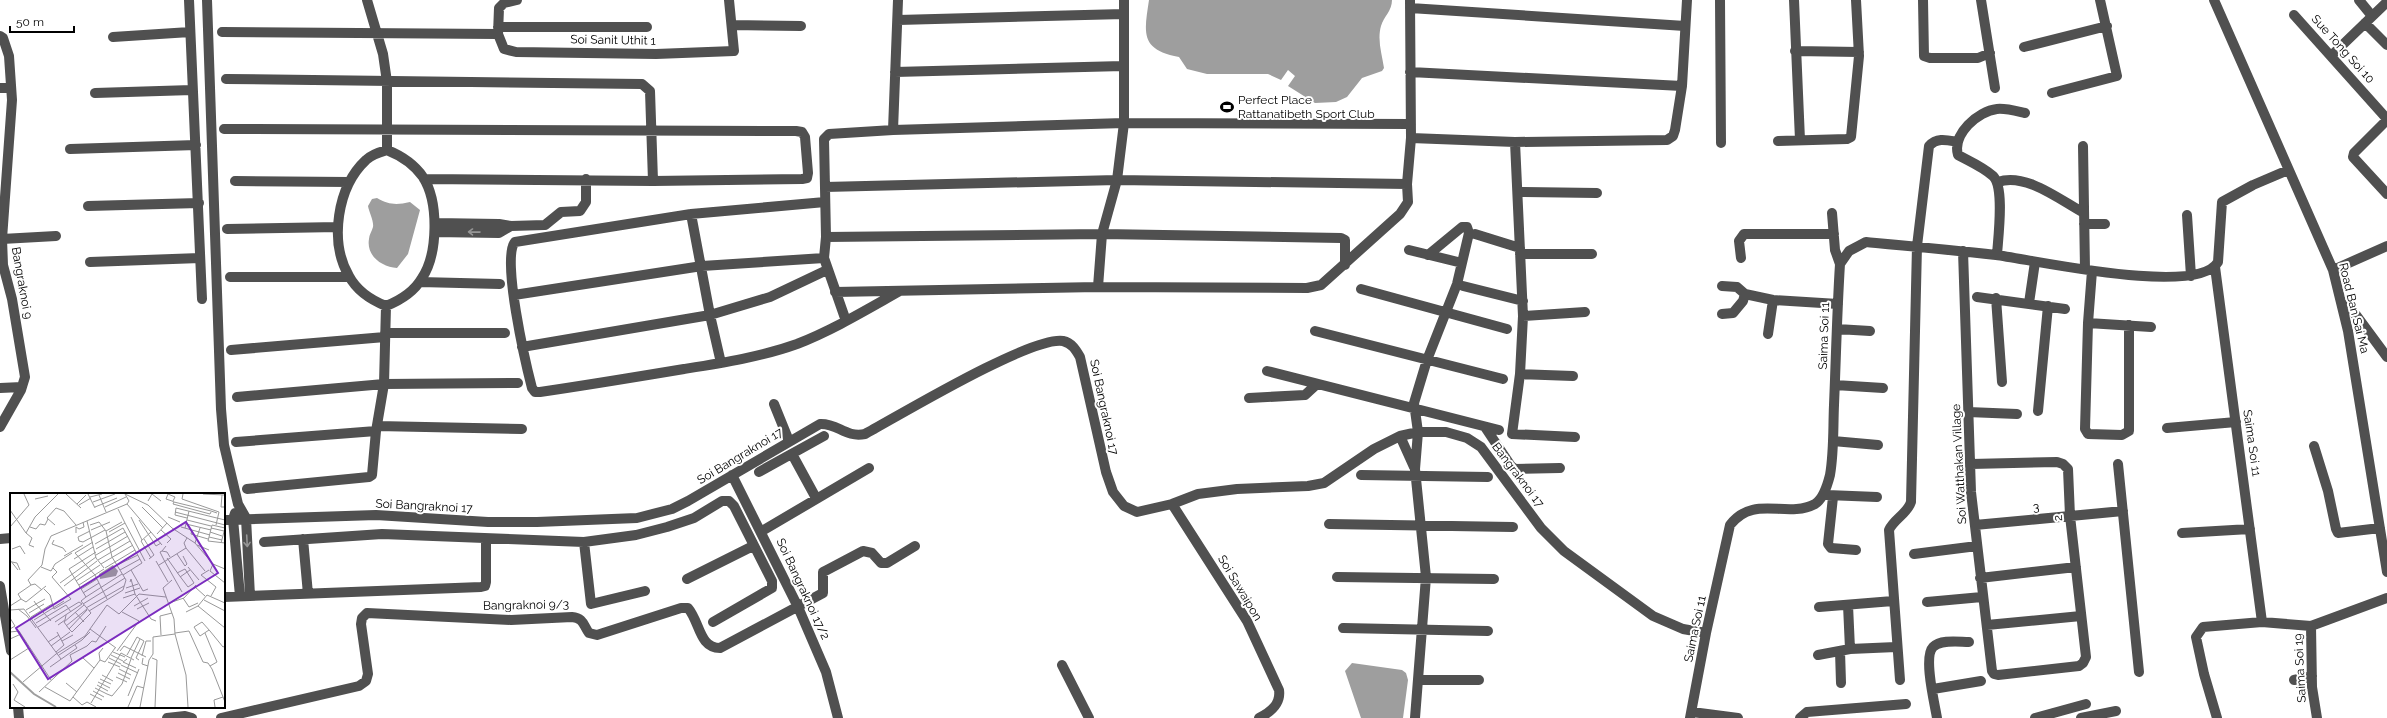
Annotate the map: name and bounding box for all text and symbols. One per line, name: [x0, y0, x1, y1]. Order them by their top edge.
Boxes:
scale bar: [10, 8, 74, 34]
street label: Sue Tong Soi 10: [2309, 12, 2377, 86]
text: 50 m: [16, 15, 44, 29]
street label: Soi Sanit Uthit 1: [570, 32, 656, 48]
place label: Perfect Place Rattanatibeth Sport Club: [1238, 93, 1375, 121]
sports icon: Perfect Place Rattanatibeth Sport Club: [1219, 99, 1235, 115]
one-way arrow: [468, 229, 481, 236]
street label: Bangraknoi 9: [9, 246, 35, 320]
street label: Road Ban Sai Ma: [2336, 261, 2372, 355]
street label: Saima Soi 11: [1816, 302, 1832, 370]
street label: Soi Bangraknoi 17: [1087, 358, 1121, 457]
street label: Soi Watthakan Village: [1949, 403, 1969, 525]
street label: Saima Soi 11: [2240, 409, 2264, 477]
street label: Soi Bangraknoi 17: [695, 425, 786, 487]
street label: Bangraknoi 17: [1489, 440, 1547, 511]
inset map: [10, 493, 225, 708]
street label: Soi Bangraknoi 17: [375, 496, 474, 516]
street label: 3: [2032, 500, 2040, 514]
street label: 2: [2051, 514, 2065, 522]
one-way arrow: [244, 534, 251, 547]
street label: Soi Bangraknoi 17/2: [773, 536, 833, 642]
street label: Soi Sawaipon: [1215, 553, 1265, 623]
street label: Saima Soi 11: [1681, 595, 1709, 663]
street label: Bangraknoi 9/3: [483, 597, 569, 613]
street label: Saima Soi 19: [2291, 633, 2309, 703]

